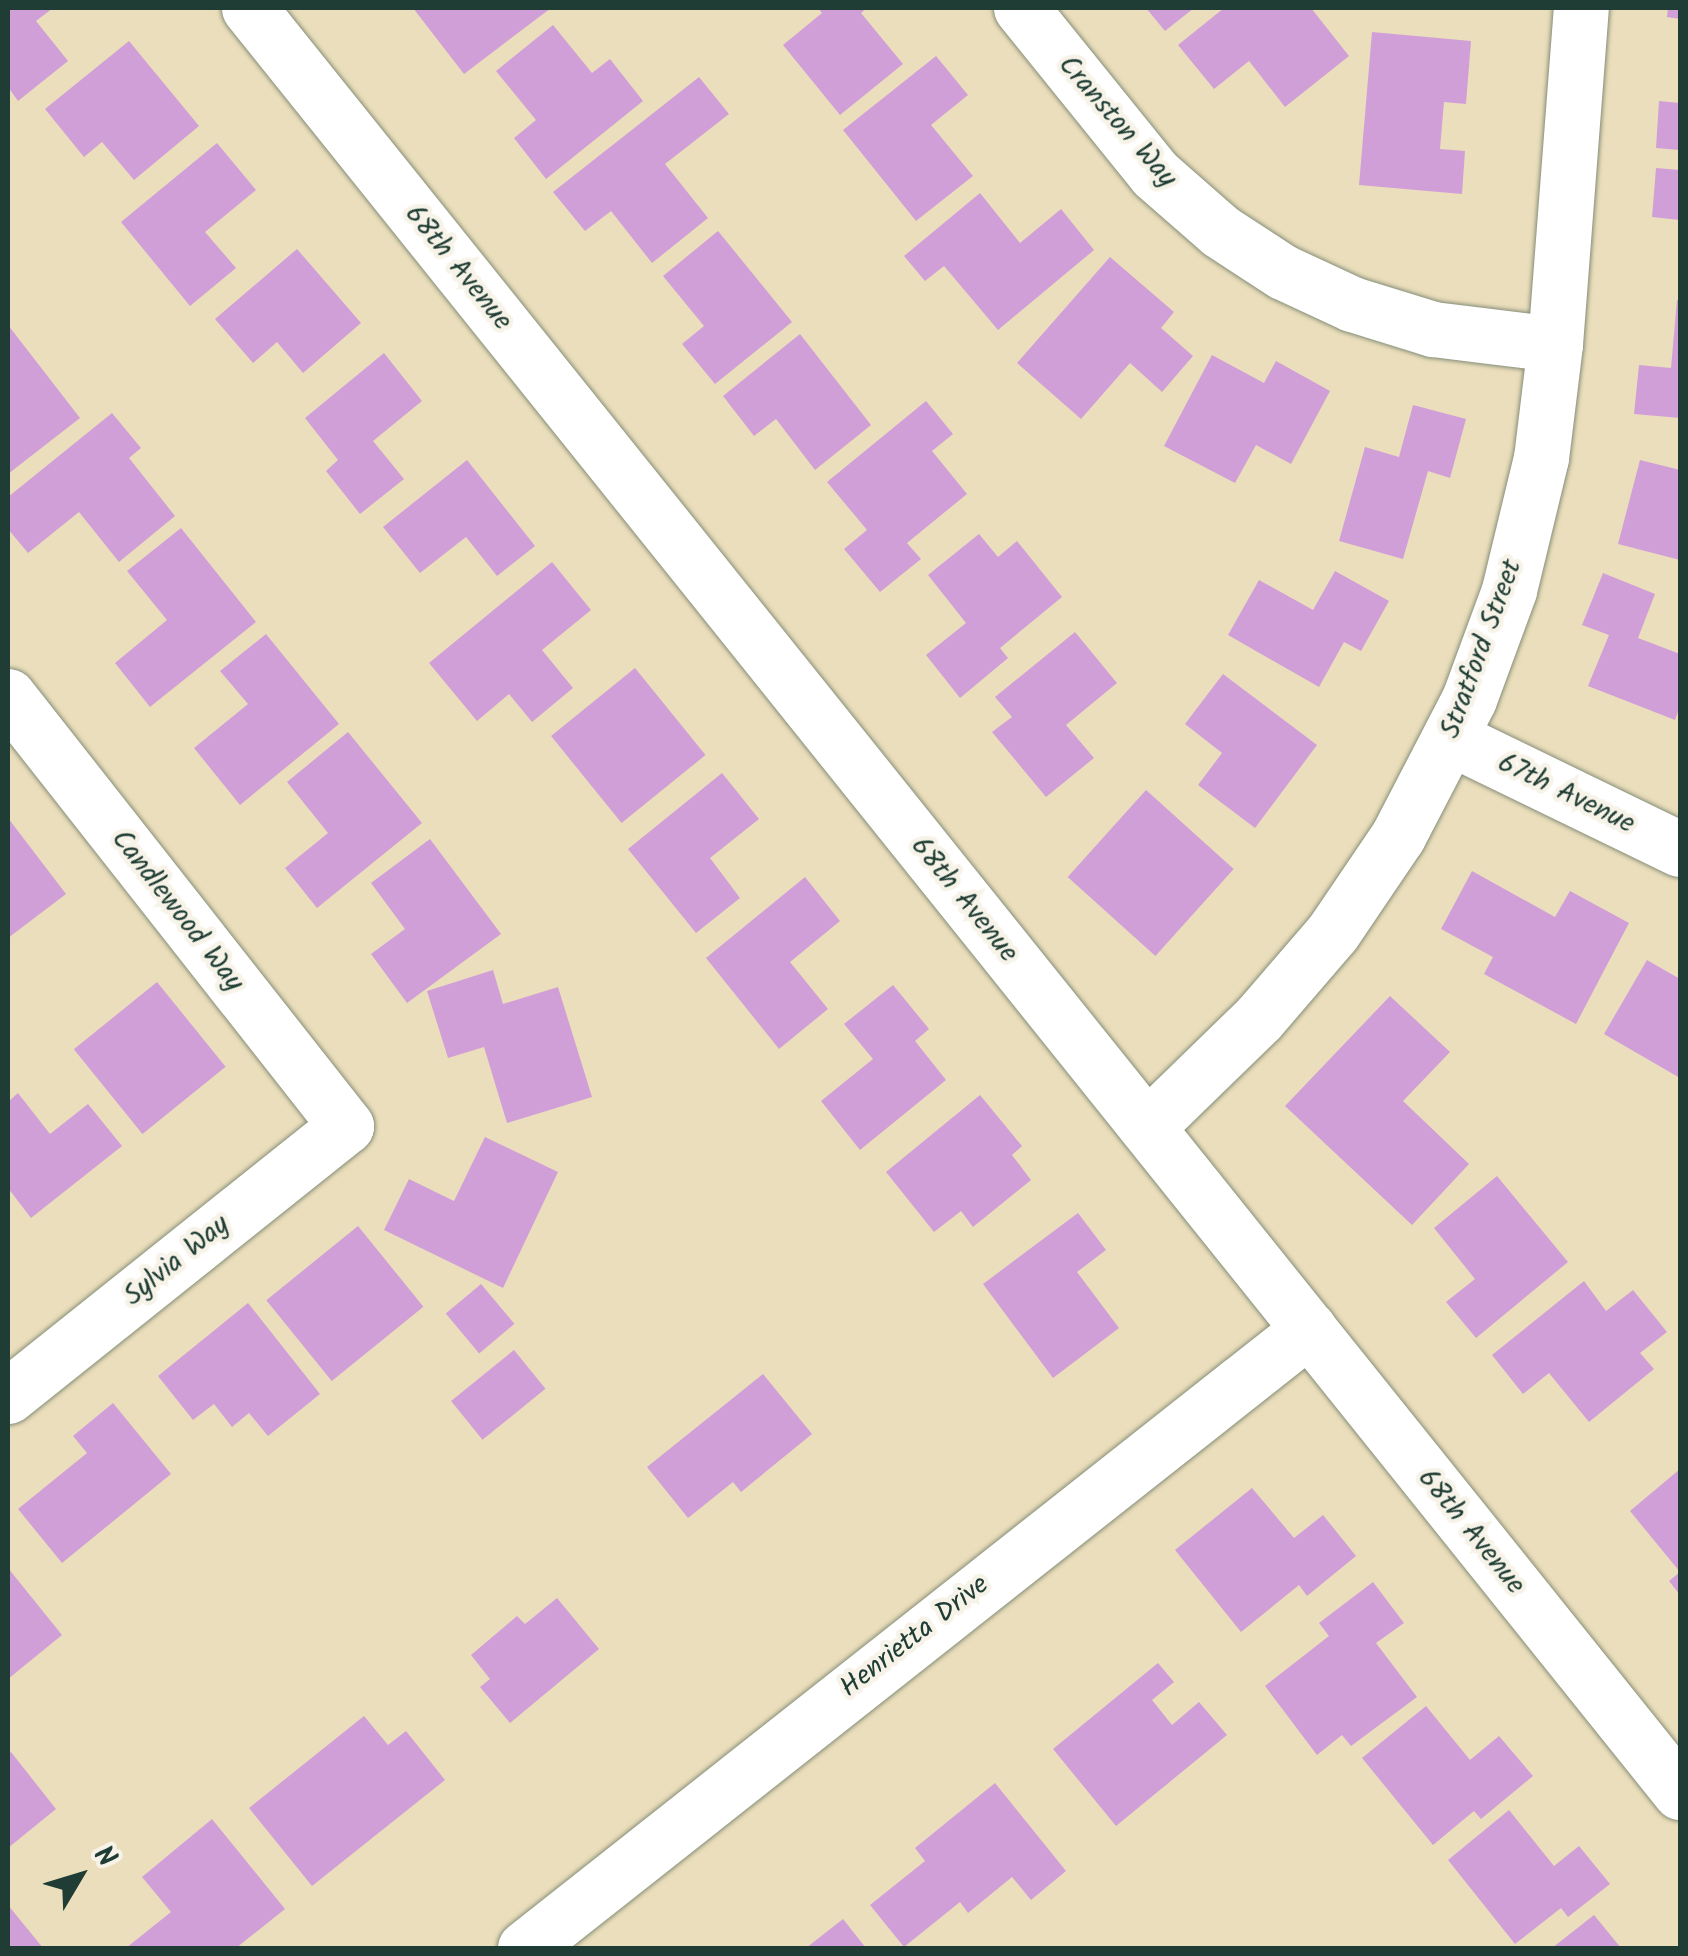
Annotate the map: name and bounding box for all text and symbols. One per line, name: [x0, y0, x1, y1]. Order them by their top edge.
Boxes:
street label: Cranston Way: [1051, 49, 1183, 195]
street label: 68th Avenue: [397, 198, 519, 338]
street label: Stratford Street: [1434, 555, 1530, 743]
street label: 67th Avenue: [1492, 746, 1640, 842]
street label: Candlewood Way: [103, 823, 251, 999]
street label: 68th Avenue: [903, 830, 1025, 970]
street label: Sylvia Way: [118, 1208, 236, 1314]
street label: 68th Avenue: [1410, 1462, 1532, 1602]
street label: Henrietta Drive: [834, 1569, 996, 1705]
north arrow: [30, 1826, 130, 1926]
text: N: [81, 1836, 127, 1878]

